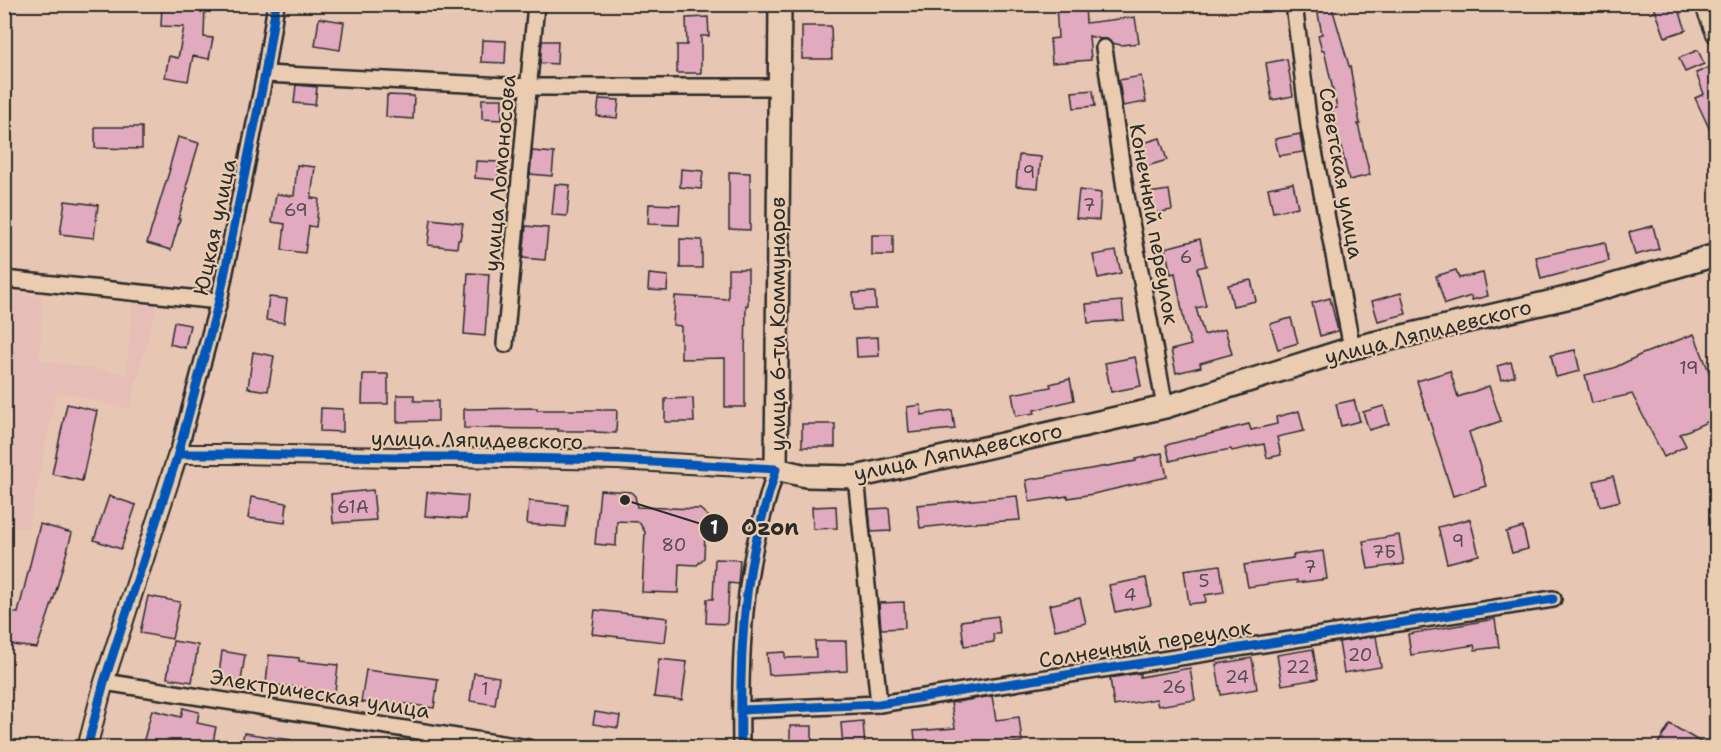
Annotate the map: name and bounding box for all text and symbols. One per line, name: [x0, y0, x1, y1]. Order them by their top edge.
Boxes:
street label: улица Ломоносова: [477, 73, 523, 273]
street label: Советская улица: [1312, 85, 1370, 261]
street label: Конечный переулок: [1123, 121, 1185, 327]
street label: Юцкая улица: [187, 156, 243, 298]
house number: 9: [1023, 160, 1035, 184]
house number: 7: [1083, 193, 1095, 217]
street label: улица 6-ти Коммунаров: [764, 197, 792, 451]
house number: 69: [284, 198, 308, 222]
house number: 6: [1180, 245, 1192, 269]
street label: улица Ляпидевского: [1322, 293, 1534, 371]
house number: 19: [1679, 356, 1699, 380]
street label: улица Ляпидевского: [851, 416, 1065, 488]
street label: улица Ляпидевского: [371, 424, 583, 456]
house number: 61А: [337, 495, 369, 519]
callout: Ozon: [699, 508, 811, 548]
text: Ozon: [741, 513, 799, 542]
text: 1: [710, 516, 718, 540]
house number: 9: [1452, 529, 1464, 553]
house number: 80: [662, 533, 686, 557]
house number: 7Б: [1372, 540, 1396, 564]
house number: 7: [1304, 555, 1316, 579]
house number: 5: [1198, 569, 1210, 593]
house number: 4: [1124, 583, 1136, 607]
street label: Солнечный переулок: [1037, 613, 1253, 675]
house number: 20: [1348, 643, 1372, 667]
house number: 22: [1286, 655, 1310, 679]
street label: Электрическая улица: [208, 663, 432, 725]
house number: 24: [1225, 665, 1249, 689]
house number: 26: [1162, 675, 1186, 699]
house number: 1: [481, 677, 489, 701]

